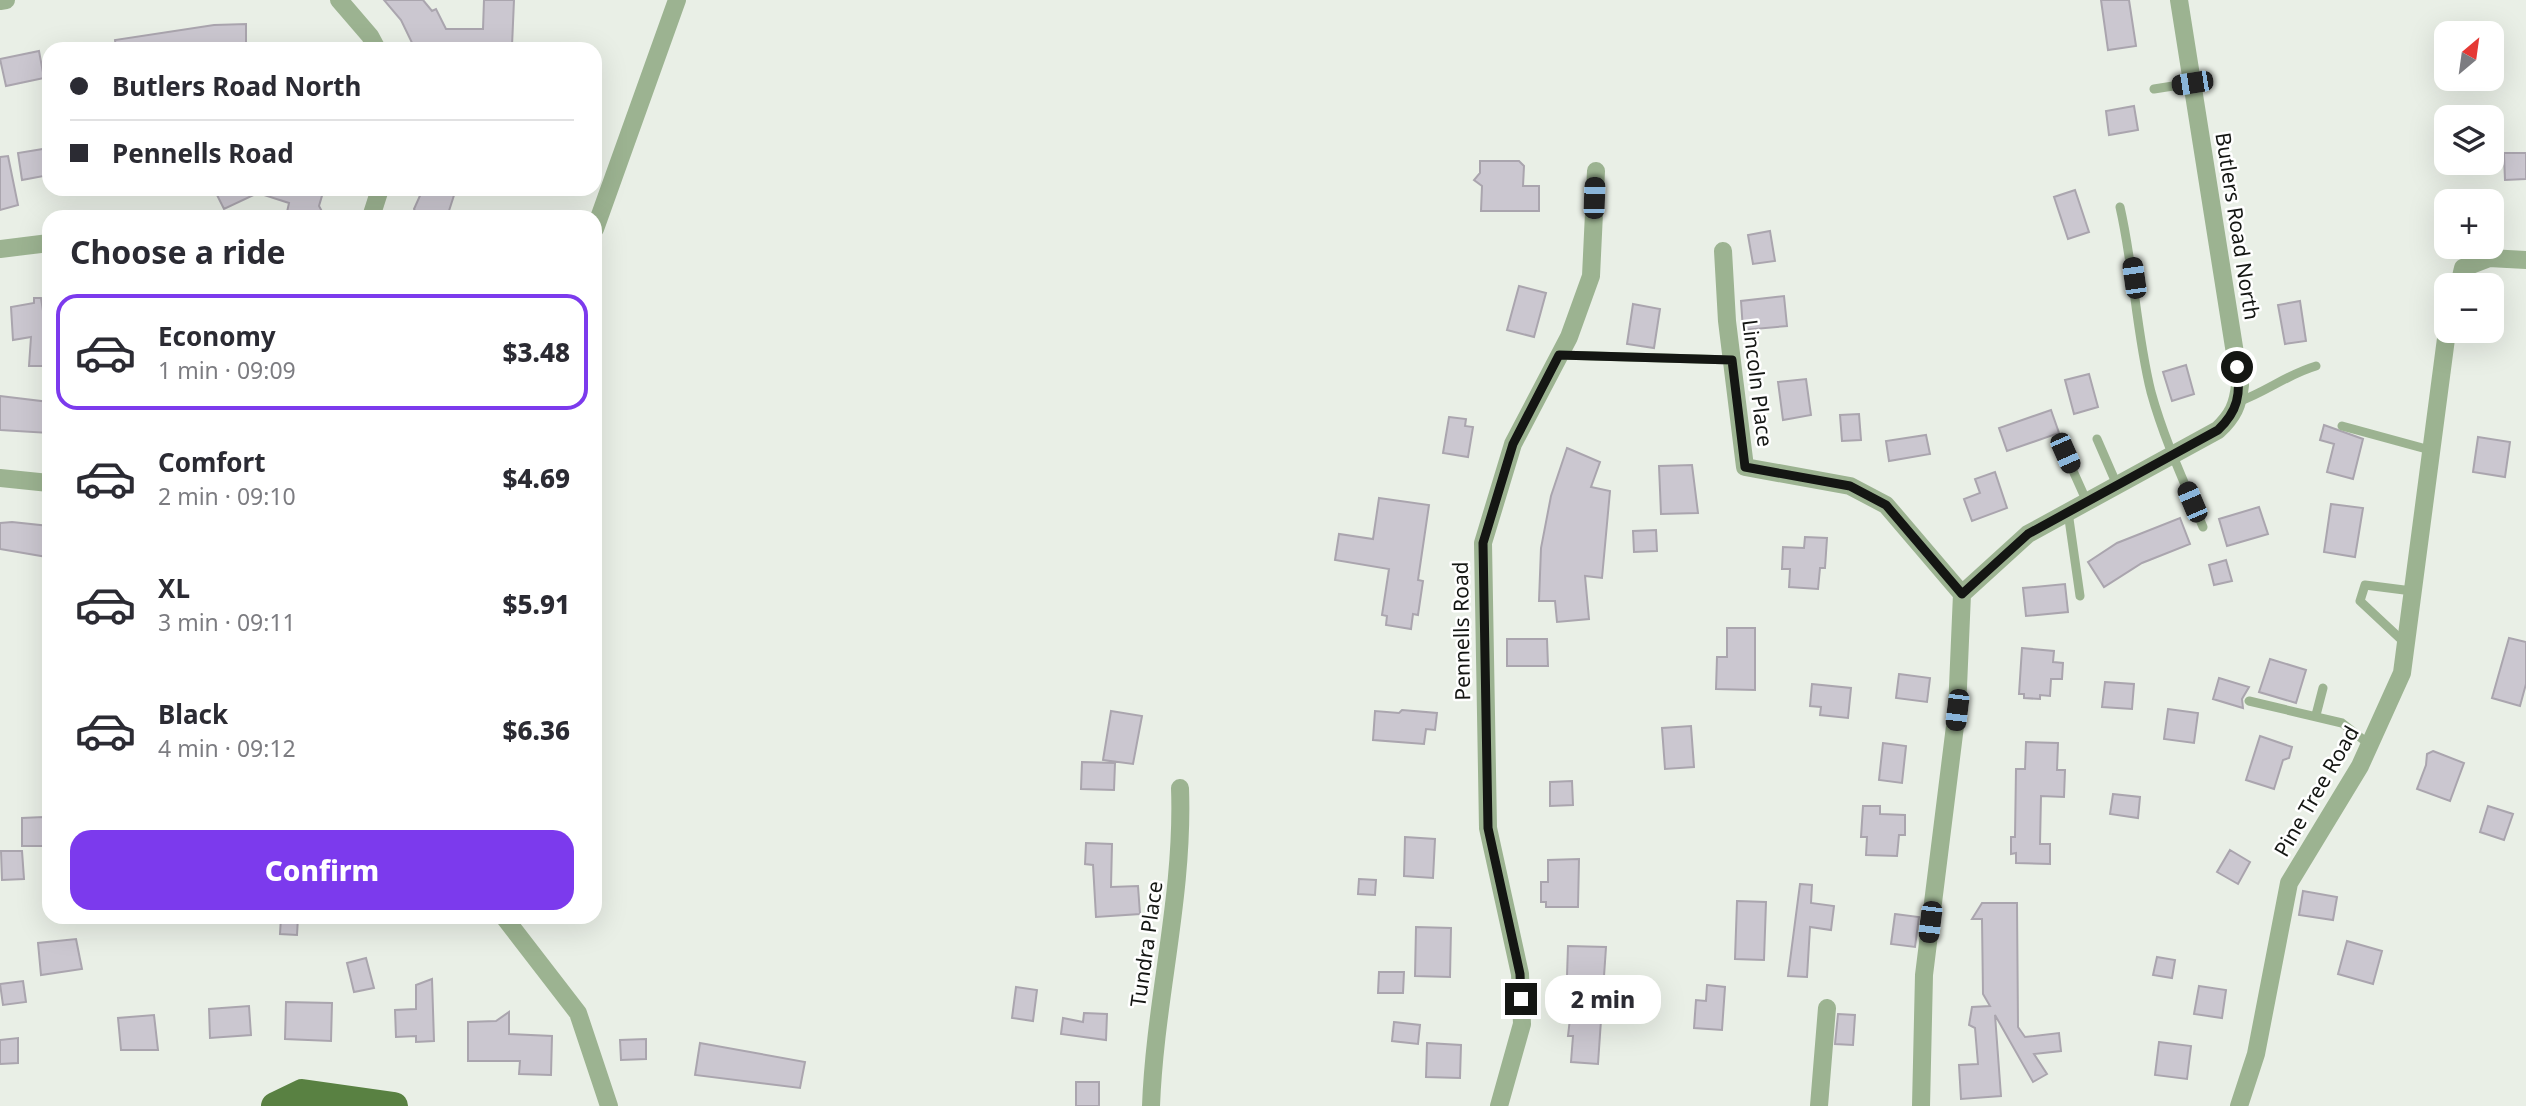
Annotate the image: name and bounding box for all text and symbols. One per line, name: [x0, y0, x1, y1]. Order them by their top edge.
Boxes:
north arrow: [2434, 21, 2504, 91]
map controls: [2434, 21, 2504, 343]
text: Butlers Road North: [112, 68, 361, 104]
car: [2170, 69, 2215, 97]
button: layers: [2434, 105, 2504, 175]
street label: Butlers Road North: [2209, 130, 2267, 322]
text: Pennells Road: [112, 135, 294, 171]
car: [1583, 177, 1606, 219]
button: +: [2434, 189, 2504, 259]
text: Choose a ride: [70, 230, 286, 273]
car: [2121, 256, 2148, 300]
button: −: [2434, 273, 2504, 343]
text: Economy: [158, 318, 276, 354]
street label: Lincoln Place: [1736, 318, 1780, 448]
icon: car: [74, 321, 137, 384]
text: $3.48: [503, 334, 570, 370]
route start: [2221, 351, 2253, 383]
text: 1 min · 09:09: [158, 354, 296, 386]
car: [2047, 430, 2084, 476]
text: Comfort: [158, 444, 266, 480]
icon: car: [74, 447, 137, 510]
text: $4.69: [503, 460, 570, 496]
car: [2175, 479, 2210, 525]
text: 2 min · 09:10: [158, 480, 296, 512]
street label: Pennells Road: [1446, 561, 1476, 701]
text: XL: [158, 570, 190, 606]
icon: car: [74, 573, 137, 636]
text: $5.91: [503, 586, 570, 622]
text: 3 min · 09:11: [158, 606, 296, 638]
car: [1945, 688, 1970, 732]
text: Black: [158, 696, 228, 732]
icon: car: [74, 699, 137, 762]
text: $6.36: [503, 712, 570, 748]
street label: Pine Tree Road: [2267, 720, 2365, 862]
text: 4 min · 09:12: [158, 732, 296, 764]
button: Confirm: [70, 830, 574, 910]
street label: Tundra Place: [1123, 879, 1169, 1009]
car: [1918, 900, 1943, 944]
callout: 2 min: [1546, 974, 1661, 1024]
route end: [1505, 983, 1537, 1015]
text: 2 min: [1571, 983, 1635, 1015]

